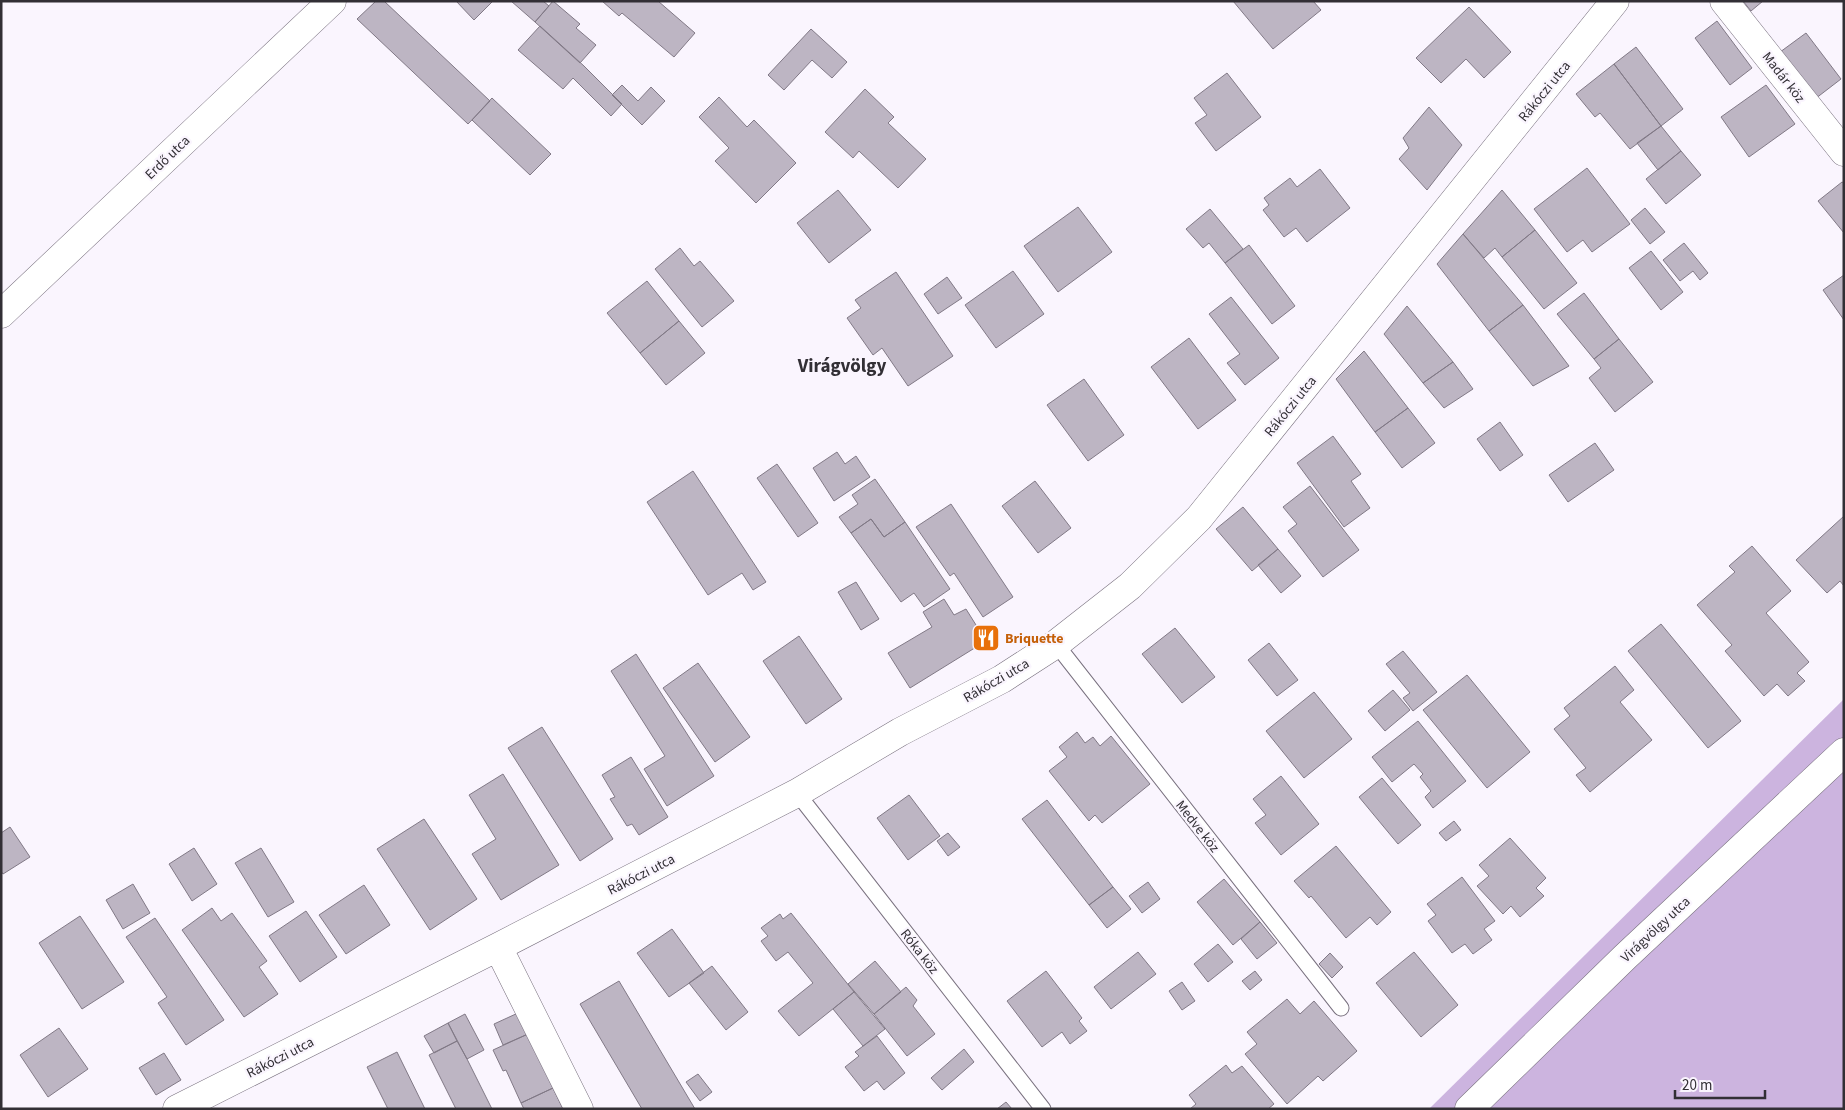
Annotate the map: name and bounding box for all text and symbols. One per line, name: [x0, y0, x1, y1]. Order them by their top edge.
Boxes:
street label: Madár köz: [1757, 48, 1810, 107]
street label: Rákóczi utca: [1514, 57, 1576, 126]
street label: Erdő utca: [141, 131, 195, 184]
district label: Virágvölgy: [797, 353, 886, 380]
street label: Rákóczi utca: [1260, 372, 1322, 441]
restaurant icon: Briquette: [971, 623, 1001, 653]
place label: Briquette: [1005, 629, 1063, 649]
street label: Rákóczi utca: [960, 654, 1033, 708]
street label: Medve köz: [1170, 796, 1224, 857]
street label: Rákóczi utca: [604, 849, 679, 900]
street label: Virágvölgy utca: [1616, 892, 1695, 967]
street label: Róka köz: [895, 925, 943, 978]
street label: Rákóczi utca: [243, 1032, 318, 1083]
scale bar: [1675, 1068, 1765, 1100]
text: 20 m: [1682, 1075, 1712, 1096]

